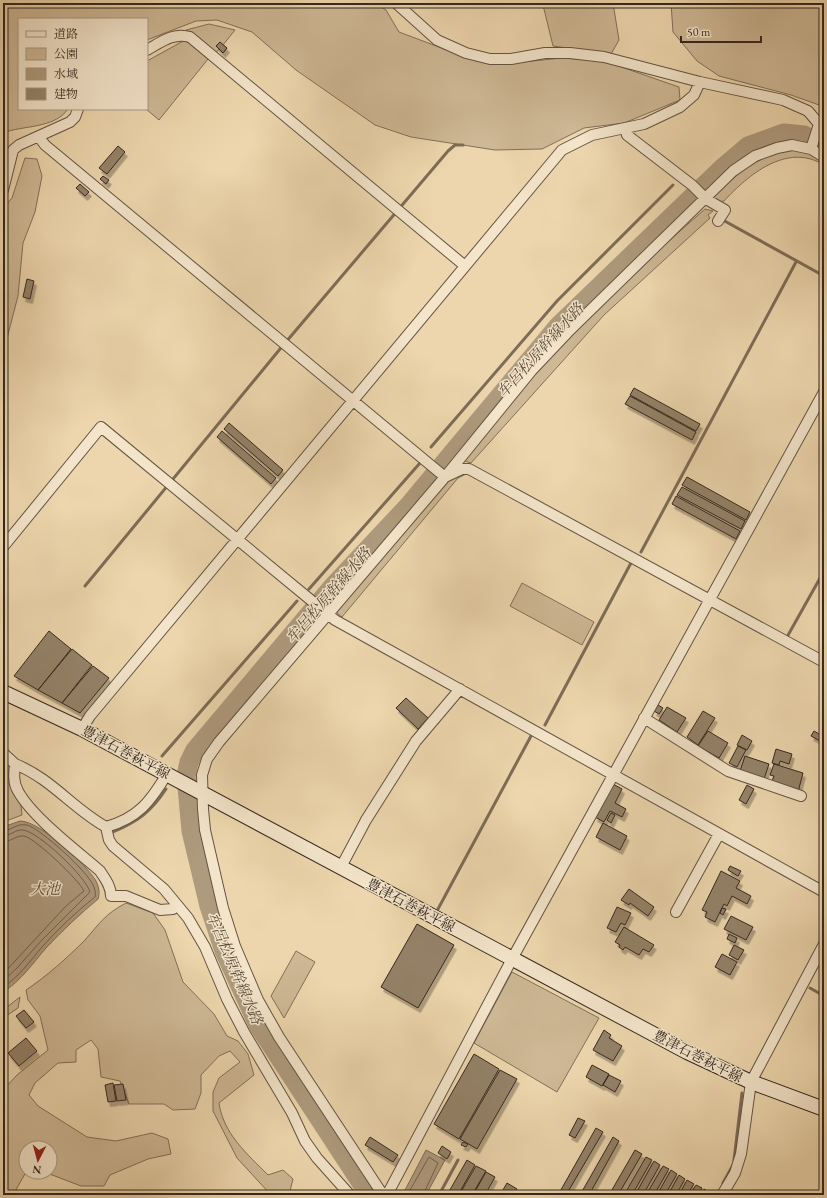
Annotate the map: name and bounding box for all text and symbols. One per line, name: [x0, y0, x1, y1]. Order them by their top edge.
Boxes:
legend: [18, 18, 148, 110]
scale bar: [681, 18, 761, 44]
text: 50 m: [687, 24, 711, 40]
text: 道路: [54, 26, 78, 42]
text: 公園: [54, 46, 78, 62]
text: 水域: [54, 66, 78, 82]
text: 建物: [54, 86, 78, 102]
water label: 牟呂松原幹線水路: [493, 298, 588, 401]
water label: 牟呂松原幹線水路: [281, 543, 375, 647]
street label: 豊津石巻萩平線: [79, 721, 173, 783]
street label: 豊津石巻萩平線: [364, 874, 458, 936]
water label: 大池: [30, 879, 62, 898]
water label: 牟呂松原幹線水路: [203, 909, 268, 1028]
street label: 豊津石巻萩平線: [650, 1026, 746, 1086]
north arrow: [18, 1140, 58, 1180]
text: N: [32, 1163, 42, 1177]

